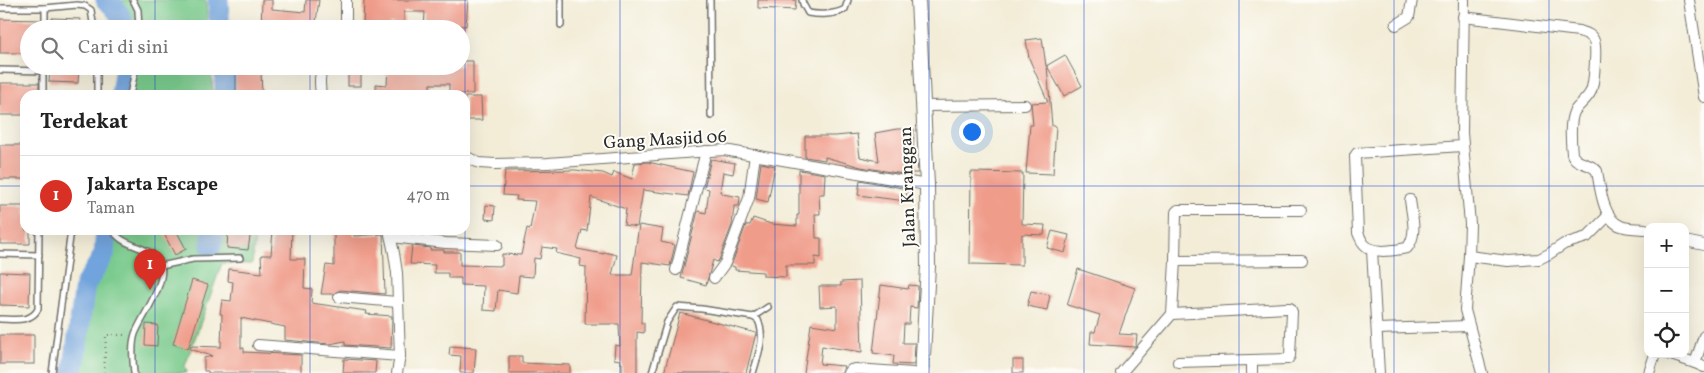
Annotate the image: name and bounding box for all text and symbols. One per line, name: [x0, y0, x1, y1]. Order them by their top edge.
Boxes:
search box: [20, 20, 470, 75]
icon: search: [38, 34, 66, 62]
text: Cari di sini: [78, 35, 169, 61]
text: Terdekat: [40, 108, 128, 137]
your location: [959, 119, 985, 145]
street label: Gang Masjid 06: [603, 125, 727, 156]
street label: Jalan Kranggan: [894, 126, 923, 248]
text: Jakarta Escape: [87, 172, 218, 198]
text: 1: [53, 185, 59, 207]
text: 470 m: [406, 185, 450, 207]
text: Taman: [87, 198, 135, 220]
map controls: [1644, 223, 1689, 358]
button: +: [1644, 223, 1689, 268]
pin: 1: [134, 249, 166, 290]
button: −: [1644, 268, 1689, 313]
button: locate: [1644, 313, 1689, 358]

